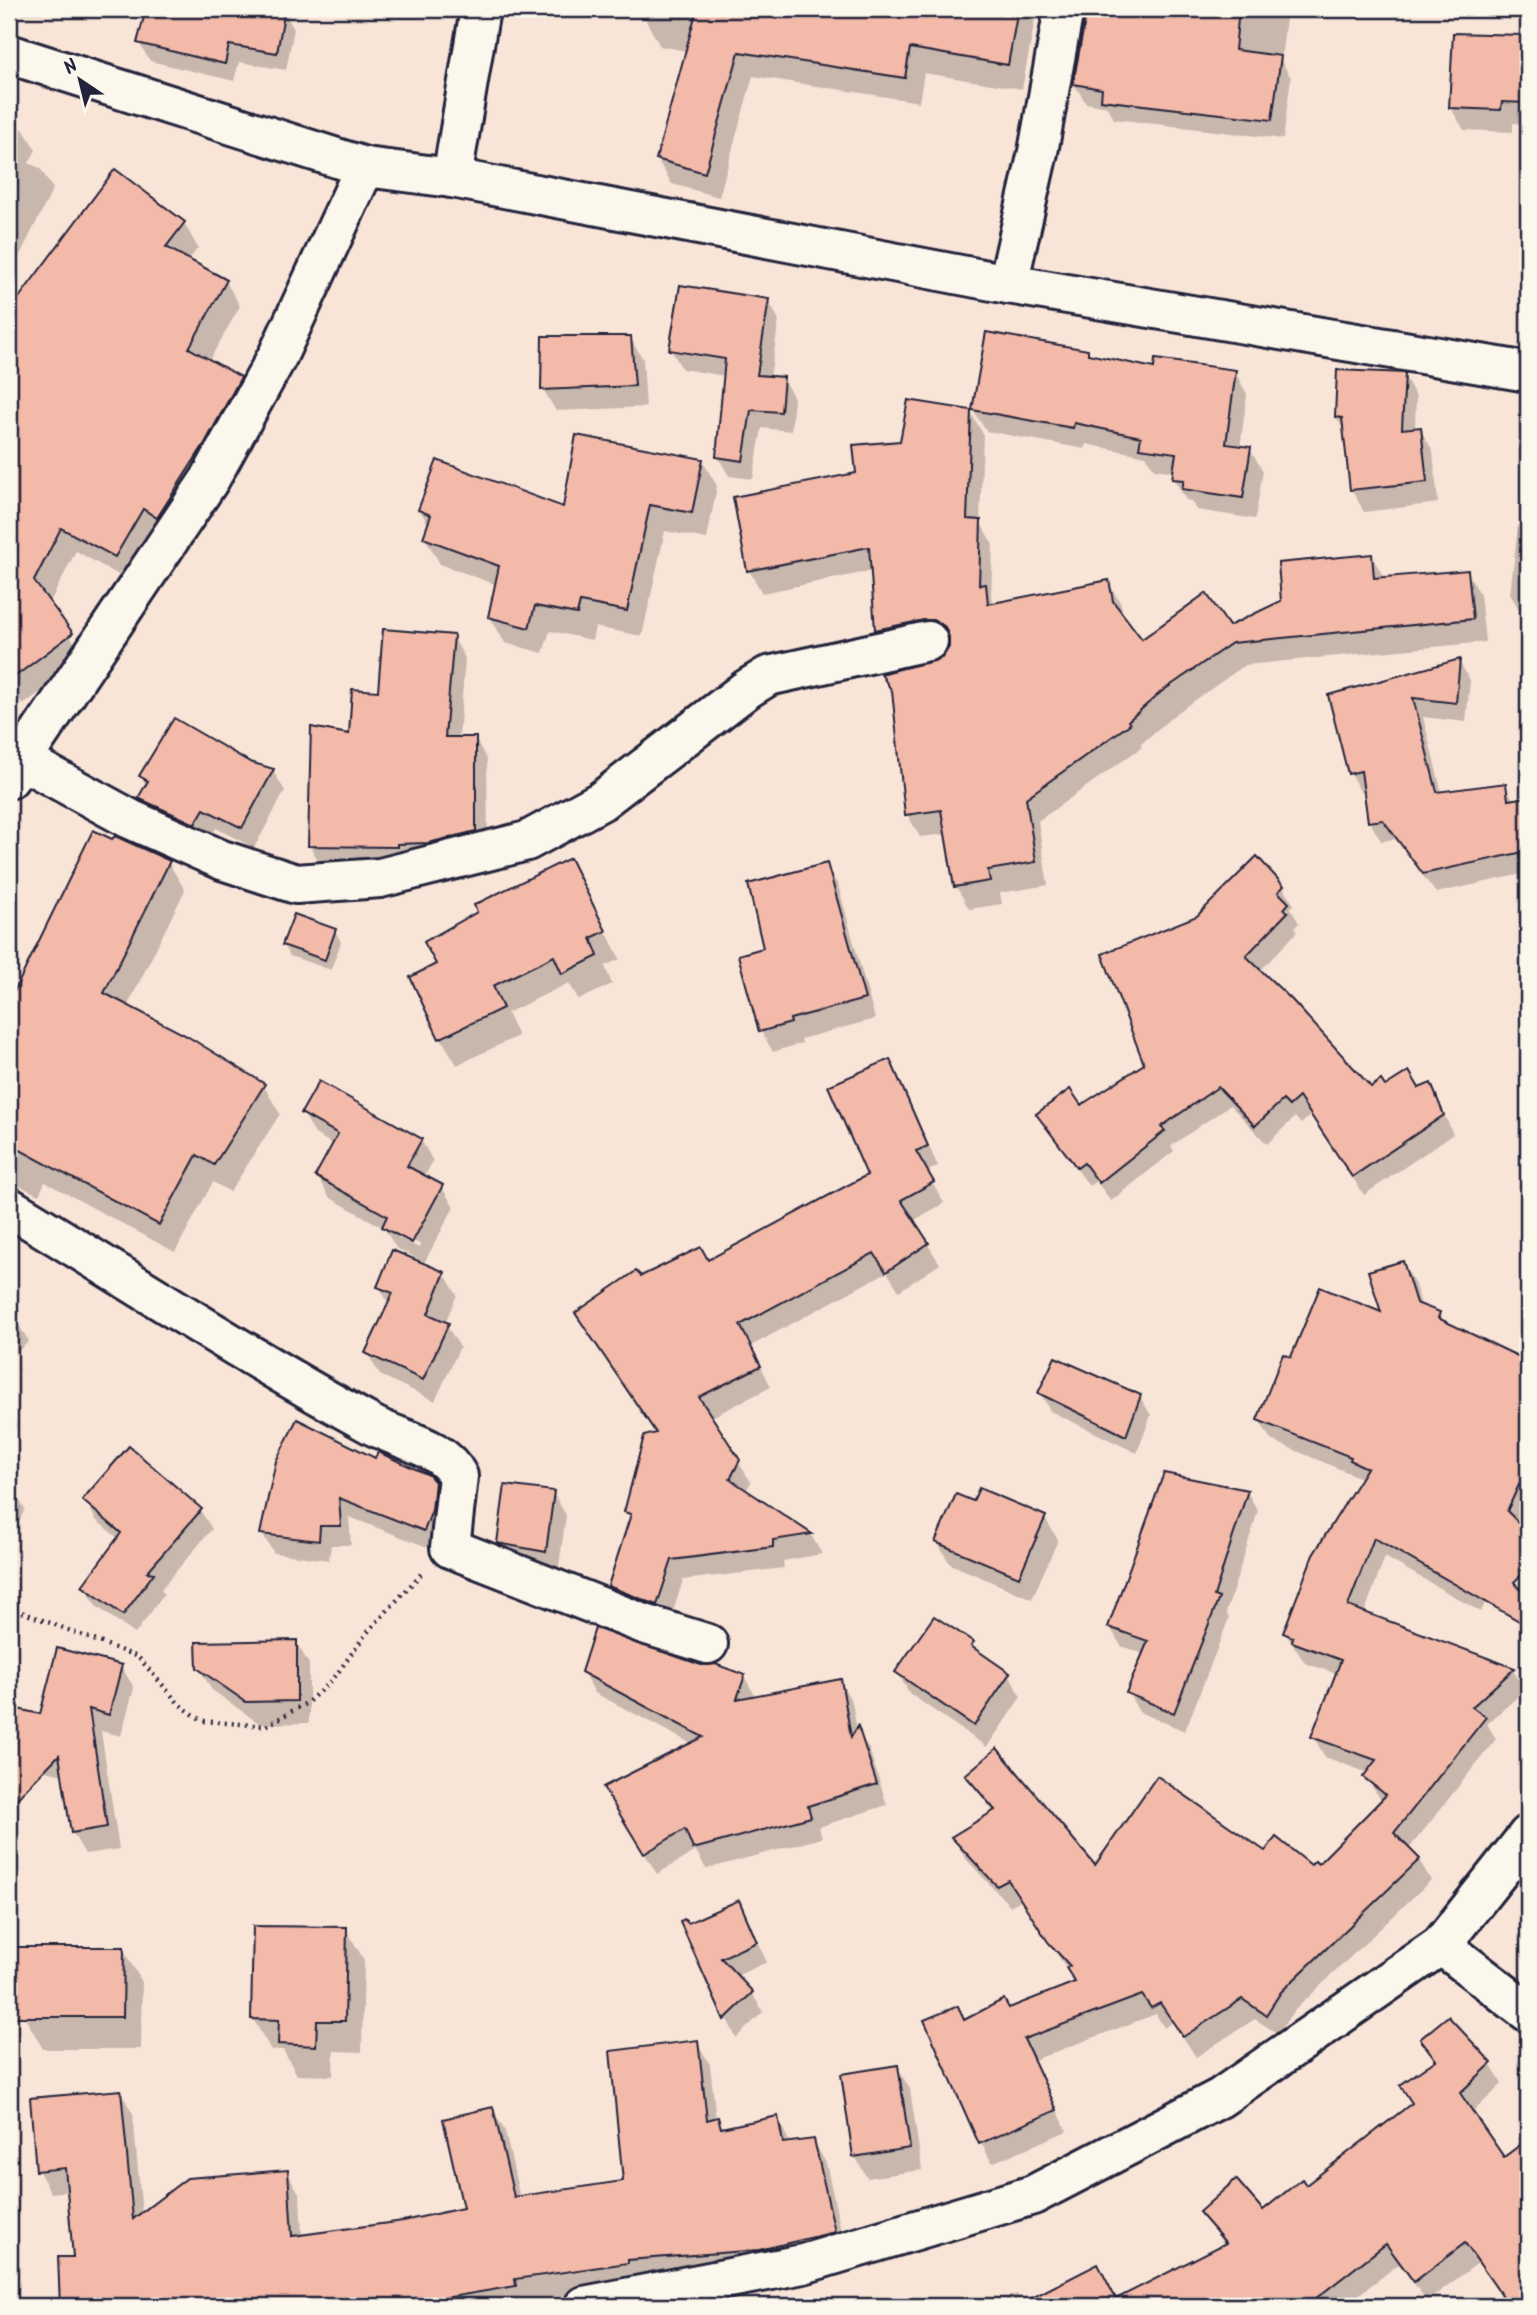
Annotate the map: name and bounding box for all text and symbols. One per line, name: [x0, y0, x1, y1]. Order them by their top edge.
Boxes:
north arrow: [46, 46, 116, 116]
text: N: [58, 52, 85, 83]

